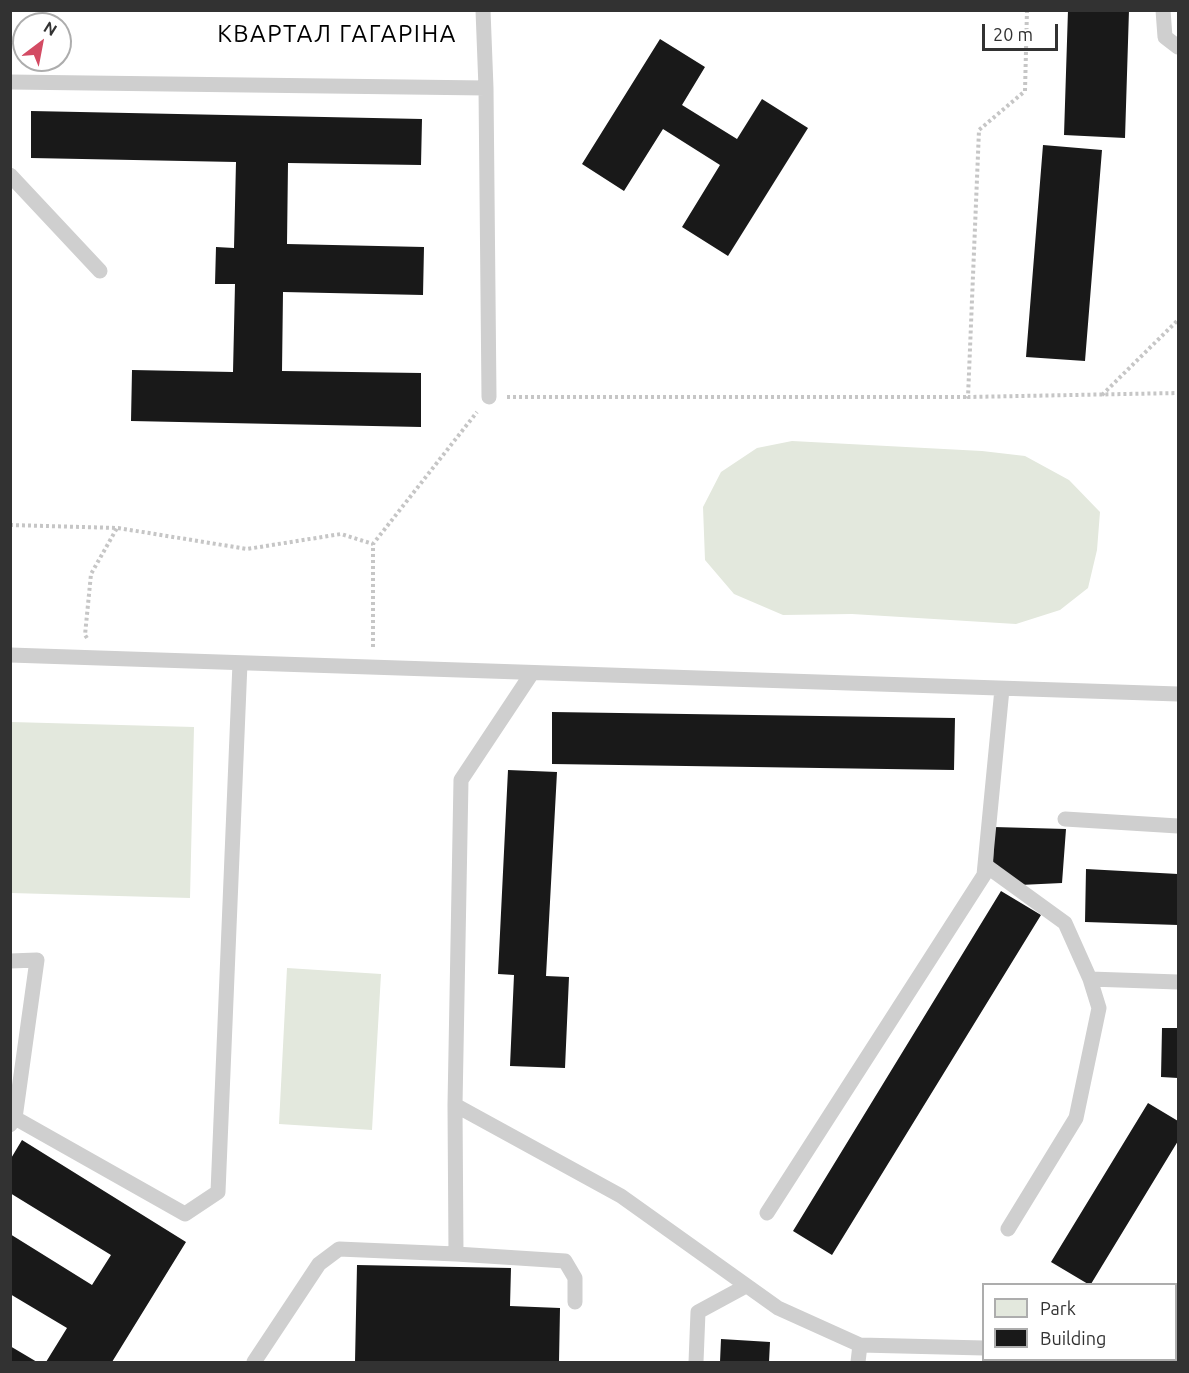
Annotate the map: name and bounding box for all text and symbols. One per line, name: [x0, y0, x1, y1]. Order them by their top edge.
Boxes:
north arrow: [12, 12, 72, 72]
scale bar: [985, 12, 1062, 50]
text: N: [41, 18, 60, 39]
district label: КВАРТАЛ ГАГАРІНА: [217, 20, 457, 48]
text: 20 m: [993, 24, 1033, 44]
legend: [982, 1283, 1177, 1361]
text: Park: [1040, 1298, 1076, 1318]
text: Building: [1040, 1328, 1106, 1348]

